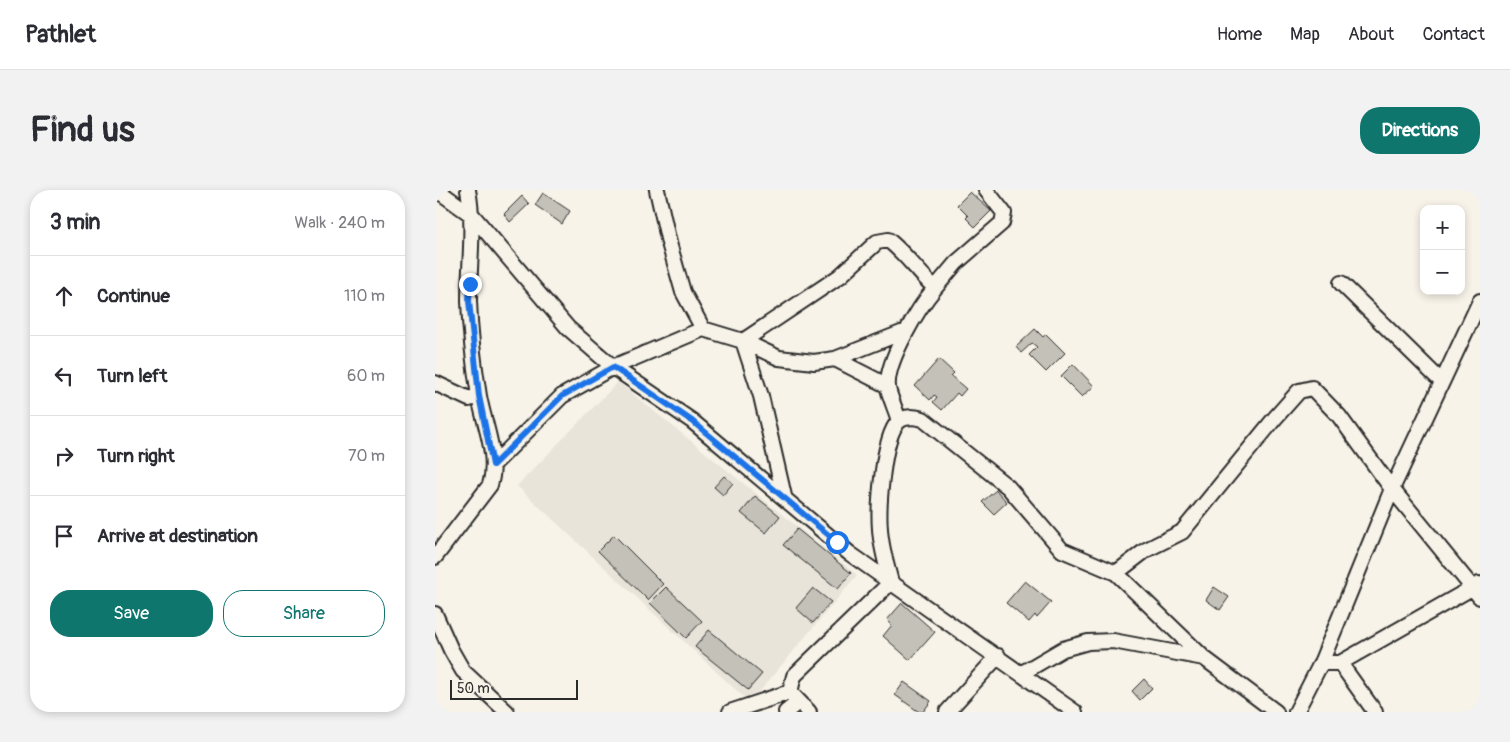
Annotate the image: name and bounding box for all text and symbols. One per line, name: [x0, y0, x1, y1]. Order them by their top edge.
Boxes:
text: Pathlet: [25, 20, 96, 49]
text: Home: [1217, 23, 1262, 46]
text: Map: [1290, 23, 1320, 46]
text: About: [1348, 23, 1394, 46]
text: Contact: [1422, 23, 1485, 46]
button: Directions: [1360, 107, 1480, 154]
text: Find us: [30, 108, 135, 152]
map controls: [1420, 205, 1465, 295]
button: +: [1420, 205, 1465, 250]
text: 3 min: [50, 209, 100, 236]
text: Walk · 240 m: [294, 213, 385, 233]
button: −: [1420, 250, 1465, 295]
route end: [459, 273, 482, 296]
icon: ahead: [50, 282, 78, 310]
text: Continue: [97, 284, 170, 308]
text: 110 m: [344, 286, 385, 306]
icon: left: [50, 362, 78, 390]
text: Turn left: [97, 364, 167, 388]
text: 60 m: [347, 366, 385, 386]
icon: right: [50, 442, 78, 470]
text: Turn right: [97, 444, 175, 468]
text: 70 m: [348, 446, 385, 466]
icon: arrive: [50, 522, 78, 550]
text: Arrive at destination: [97, 524, 258, 548]
route start: [826, 531, 849, 554]
button: Save: [50, 590, 213, 637]
button: Share: [223, 590, 385, 637]
scale bar: [450, 677, 577, 700]
text: 50 m: [457, 680, 490, 697]

